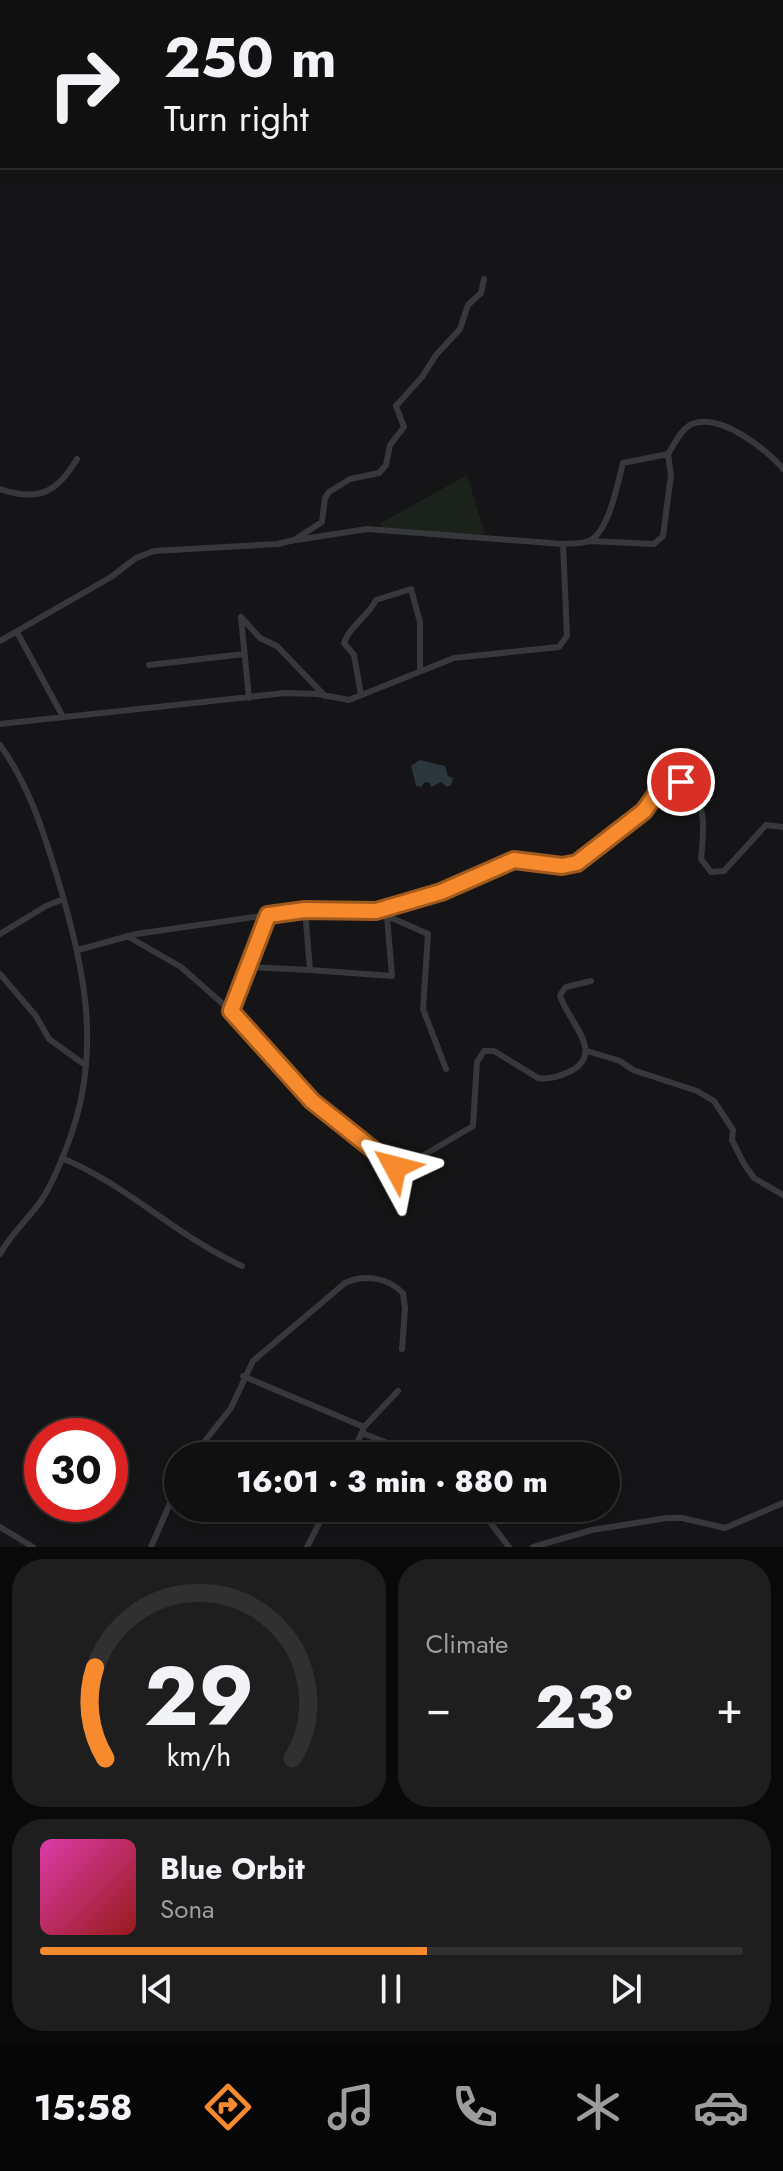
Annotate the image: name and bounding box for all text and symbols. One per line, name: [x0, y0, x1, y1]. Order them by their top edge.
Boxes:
text: 250 m: [164, 17, 337, 98]
icon: right: [32, 32, 136, 136]
text: Turn right: [164, 92, 309, 144]
pin: [647, 748, 715, 816]
icon: arrive: [659, 760, 703, 804]
position arrow: [353, 1125, 437, 1209]
speed limit sign: 30: [24, 1418, 128, 1522]
text: 16:01 · 3 min · 880 m: [236, 1460, 548, 1503]
text: Climate: [426, 1625, 508, 1663]
text: 29: [144, 1636, 254, 1756]
text: 23°: [535, 1664, 633, 1751]
text: −: [426, 1676, 451, 1740]
text: +: [716, 1676, 743, 1740]
text: km/h: [166, 1735, 231, 1777]
text: Blue Orbit: [160, 1847, 305, 1890]
text: Sona: [160, 1890, 215, 1928]
icon: previous: [135, 1967, 179, 2011]
icon: pause: [369, 1967, 413, 2011]
icon: next: [604, 1967, 648, 2011]
icon: directions: [200, 2079, 256, 2135]
icon: music: [323, 2079, 379, 2135]
icon: phone: [447, 2079, 503, 2135]
icon: climate: [570, 2079, 626, 2135]
icon: car: [693, 2079, 749, 2135]
text: 15:58: [34, 2081, 133, 2133]

